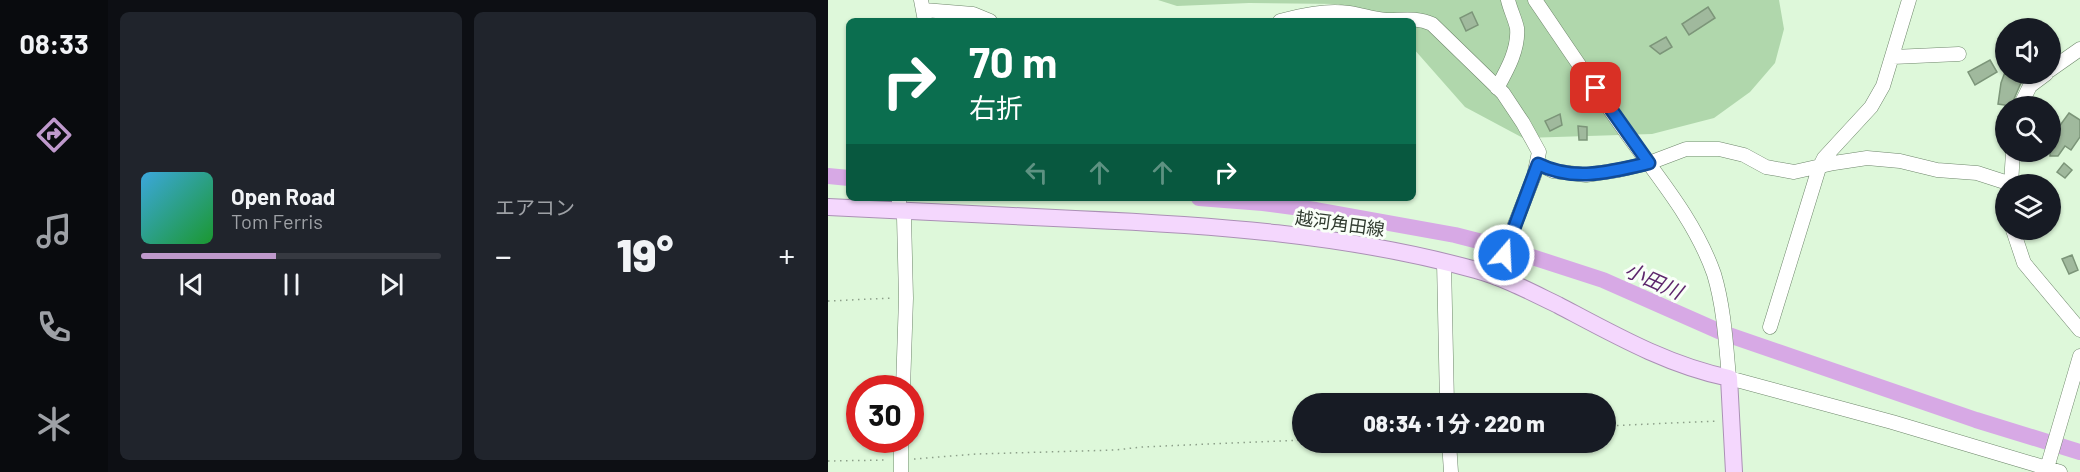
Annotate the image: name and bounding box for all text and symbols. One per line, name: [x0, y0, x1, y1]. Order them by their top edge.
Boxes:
map controls: [1995, 18, 2061, 240]
button: sound: [1995, 18, 2061, 84]
text: 08:33: [20, 27, 89, 59]
text: 70 m: [969, 36, 1057, 86]
icon: right: [870, 42, 948, 120]
pin: [1570, 62, 1621, 113]
icon: arrive: [1579, 71, 1612, 104]
text: 右折: [969, 91, 1023, 123]
button: search: [1995, 96, 2061, 162]
icon: directions: [33, 114, 75, 156]
icon: left: [1020, 156, 1053, 189]
icon: ahead: [1083, 156, 1116, 189]
icon: ahead: [1146, 156, 1179, 189]
icon: right: [1209, 156, 1242, 189]
button: layers: [1995, 174, 2061, 240]
text: Open Road: [231, 183, 335, 209]
text: エアコン: [495, 195, 575, 219]
street label: 越河角田線: [1294, 206, 1386, 240]
text: Tom Ferris: [231, 209, 323, 233]
icon: music: [33, 210, 75, 252]
position arrow: [1472, 223, 1536, 287]
text: 19°: [617, 227, 673, 281]
text: −: [495, 235, 512, 275]
text: +: [779, 235, 795, 275]
water label: 小田川: [1622, 257, 1688, 304]
icon: previous: [175, 268, 208, 301]
icon: pause: [275, 268, 308, 301]
icon: next: [375, 268, 408, 301]
icon: phone: [33, 306, 75, 348]
speed limit sign: 30: [846, 375, 924, 453]
icon: climate: [33, 403, 75, 445]
text: 08:34 · 1 分 · 220 m: [1363, 410, 1545, 436]

